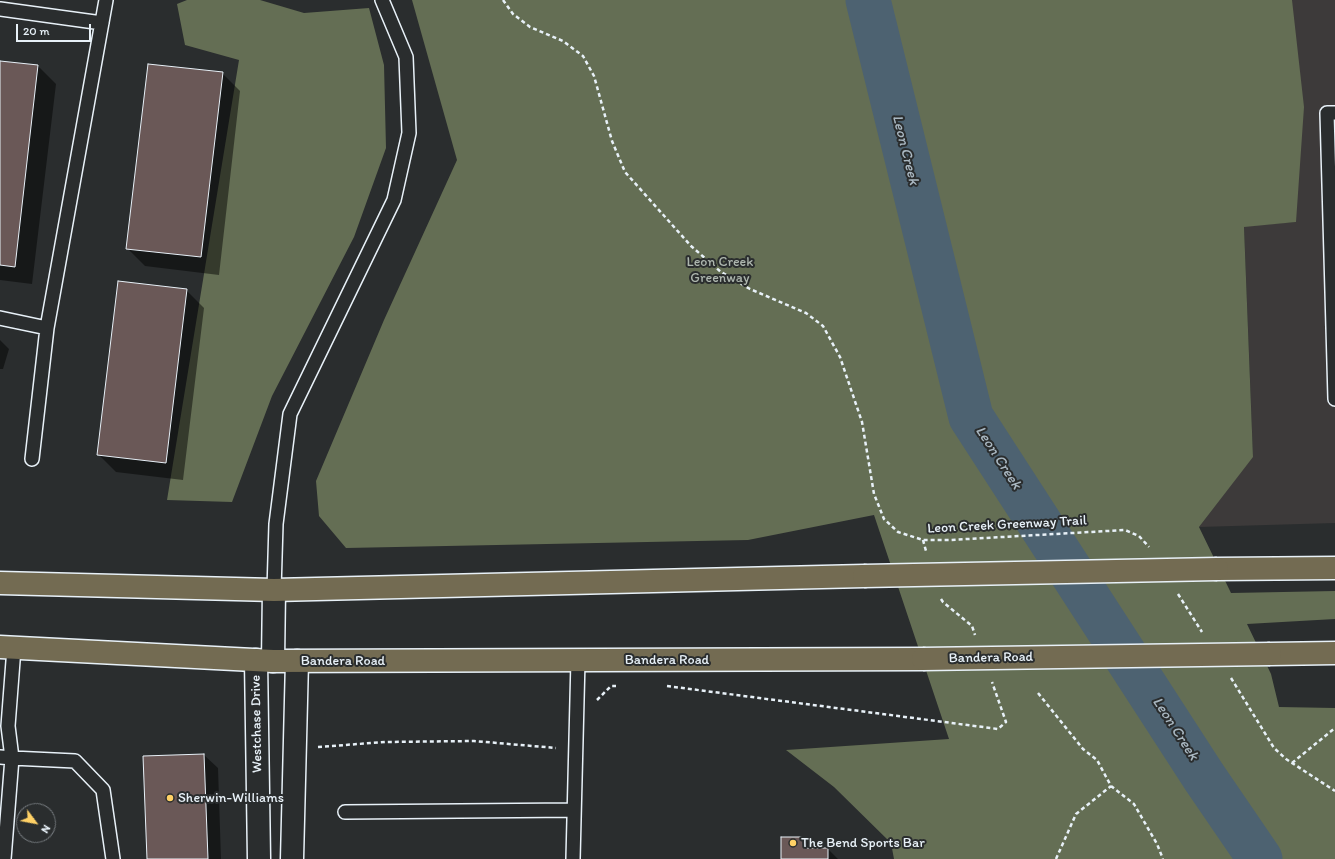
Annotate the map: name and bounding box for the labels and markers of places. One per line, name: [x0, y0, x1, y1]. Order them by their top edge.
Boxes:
place label: Sherwin-Williams: [178, 790, 284, 806]
marker: Sherwin-Williams: [165, 793, 175, 803]
place label: The Bend Sports Bar: [801, 835, 925, 851]
marker: The Bend Sports Bar: [788, 838, 798, 848]

